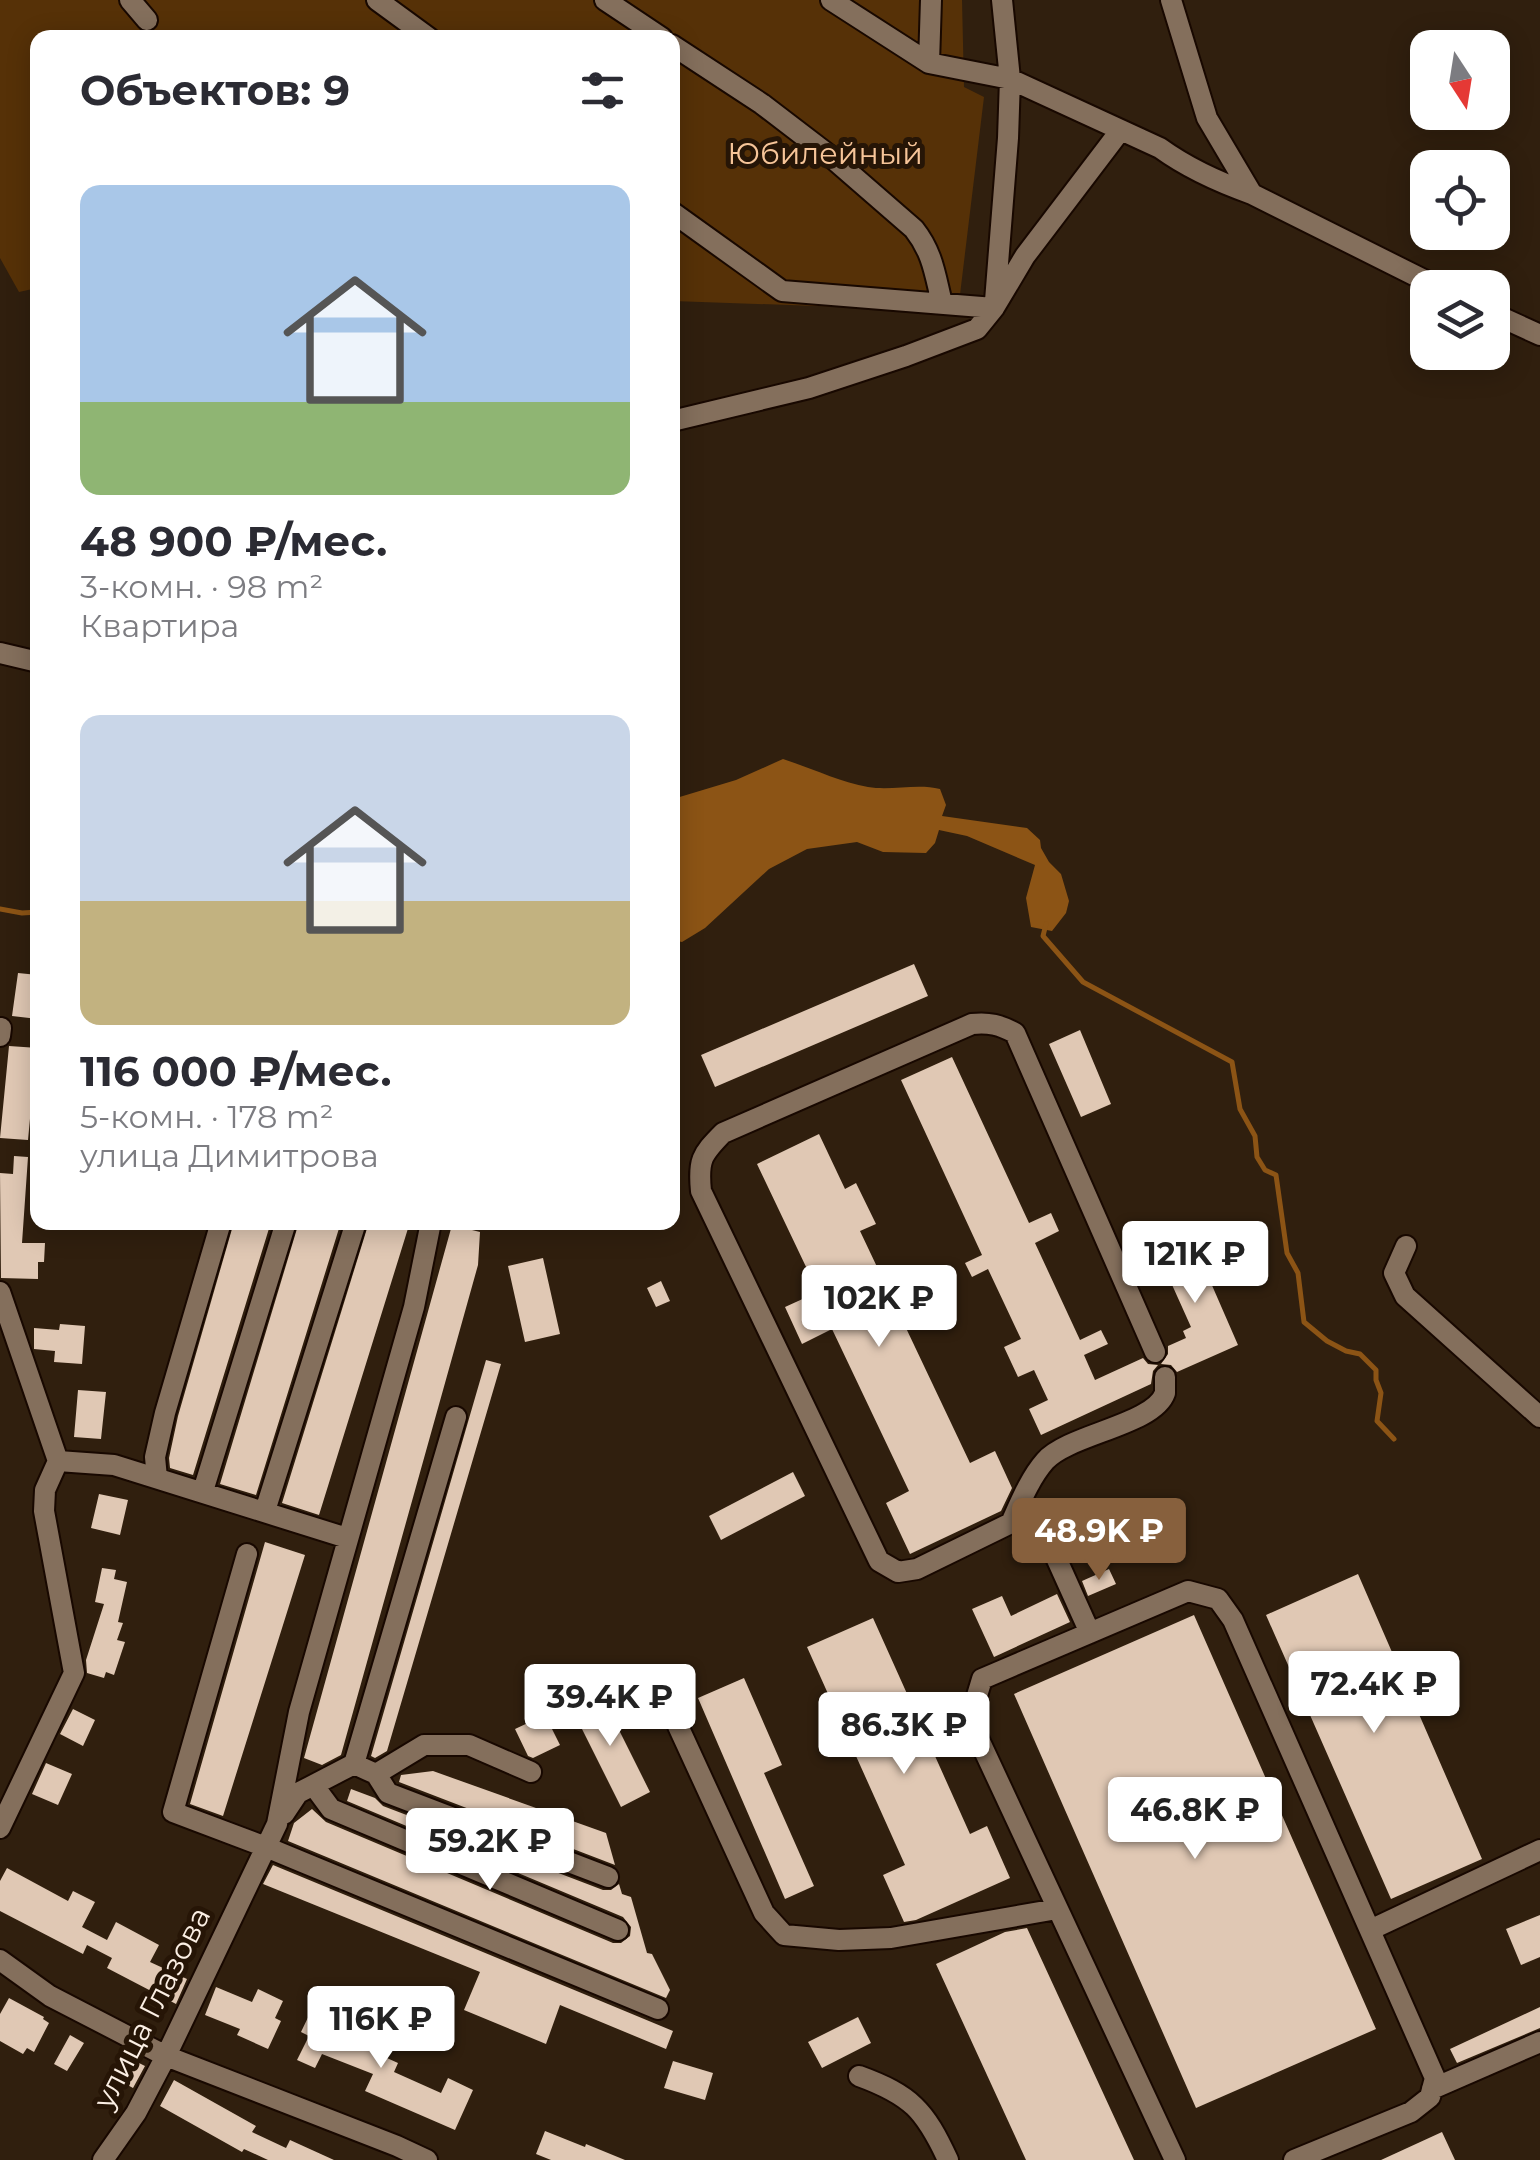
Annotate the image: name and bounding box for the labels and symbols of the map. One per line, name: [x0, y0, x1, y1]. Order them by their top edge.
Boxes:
north arrow: [1410, 30, 1510, 130]
park label: Юбилейный: [727, 135, 923, 172]
pin: 121K ₽: [1114, 1221, 1276, 1306]
pin: 102K ₽: [798, 1265, 960, 1350]
pin: 48.9K ₽: [1007, 1498, 1191, 1583]
pin: 72.4K ₽: [1282, 1651, 1466, 1736]
pin: 39.4K ₽: [518, 1664, 702, 1749]
pin: 86.3K ₽: [812, 1692, 996, 1777]
pin: 46.8K ₽: [1103, 1777, 1287, 1862]
pin: 59.2K ₽: [398, 1808, 582, 1893]
street label: улица Глазова: [84, 1901, 218, 2116]
pin: 116K ₽: [300, 1986, 462, 2071]

